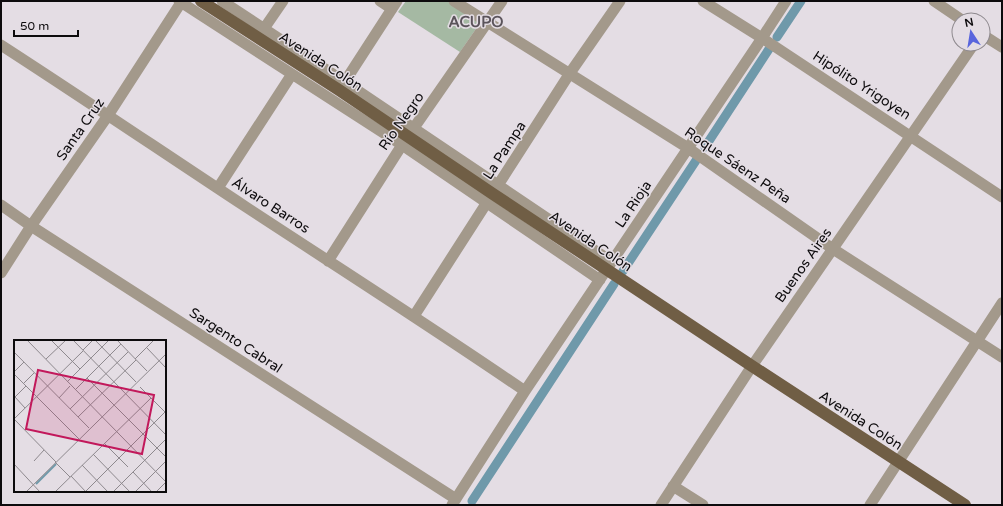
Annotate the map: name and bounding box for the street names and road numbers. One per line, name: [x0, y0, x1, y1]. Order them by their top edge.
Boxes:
street label: Avenida Colón: [276, 28, 366, 95]
street label: Hipólito Yrigoyen: [809, 47, 914, 123]
street label: Río Negro: [375, 89, 428, 154]
street label: Santa Cruz: [53, 95, 108, 164]
street label: La Pampa: [479, 118, 530, 183]
street label: Roque Sáenz Peña: [681, 124, 794, 207]
street label: Álvaro Barros: [228, 174, 313, 237]
street label: La Rioja: [612, 178, 655, 231]
street label: Avenida Colón: [546, 208, 635, 275]
street label: Buenos Aires: [771, 225, 836, 306]
street label: Sargento Cabral: [186, 304, 285, 377]
street label: Avenida Colón: [816, 387, 906, 454]

